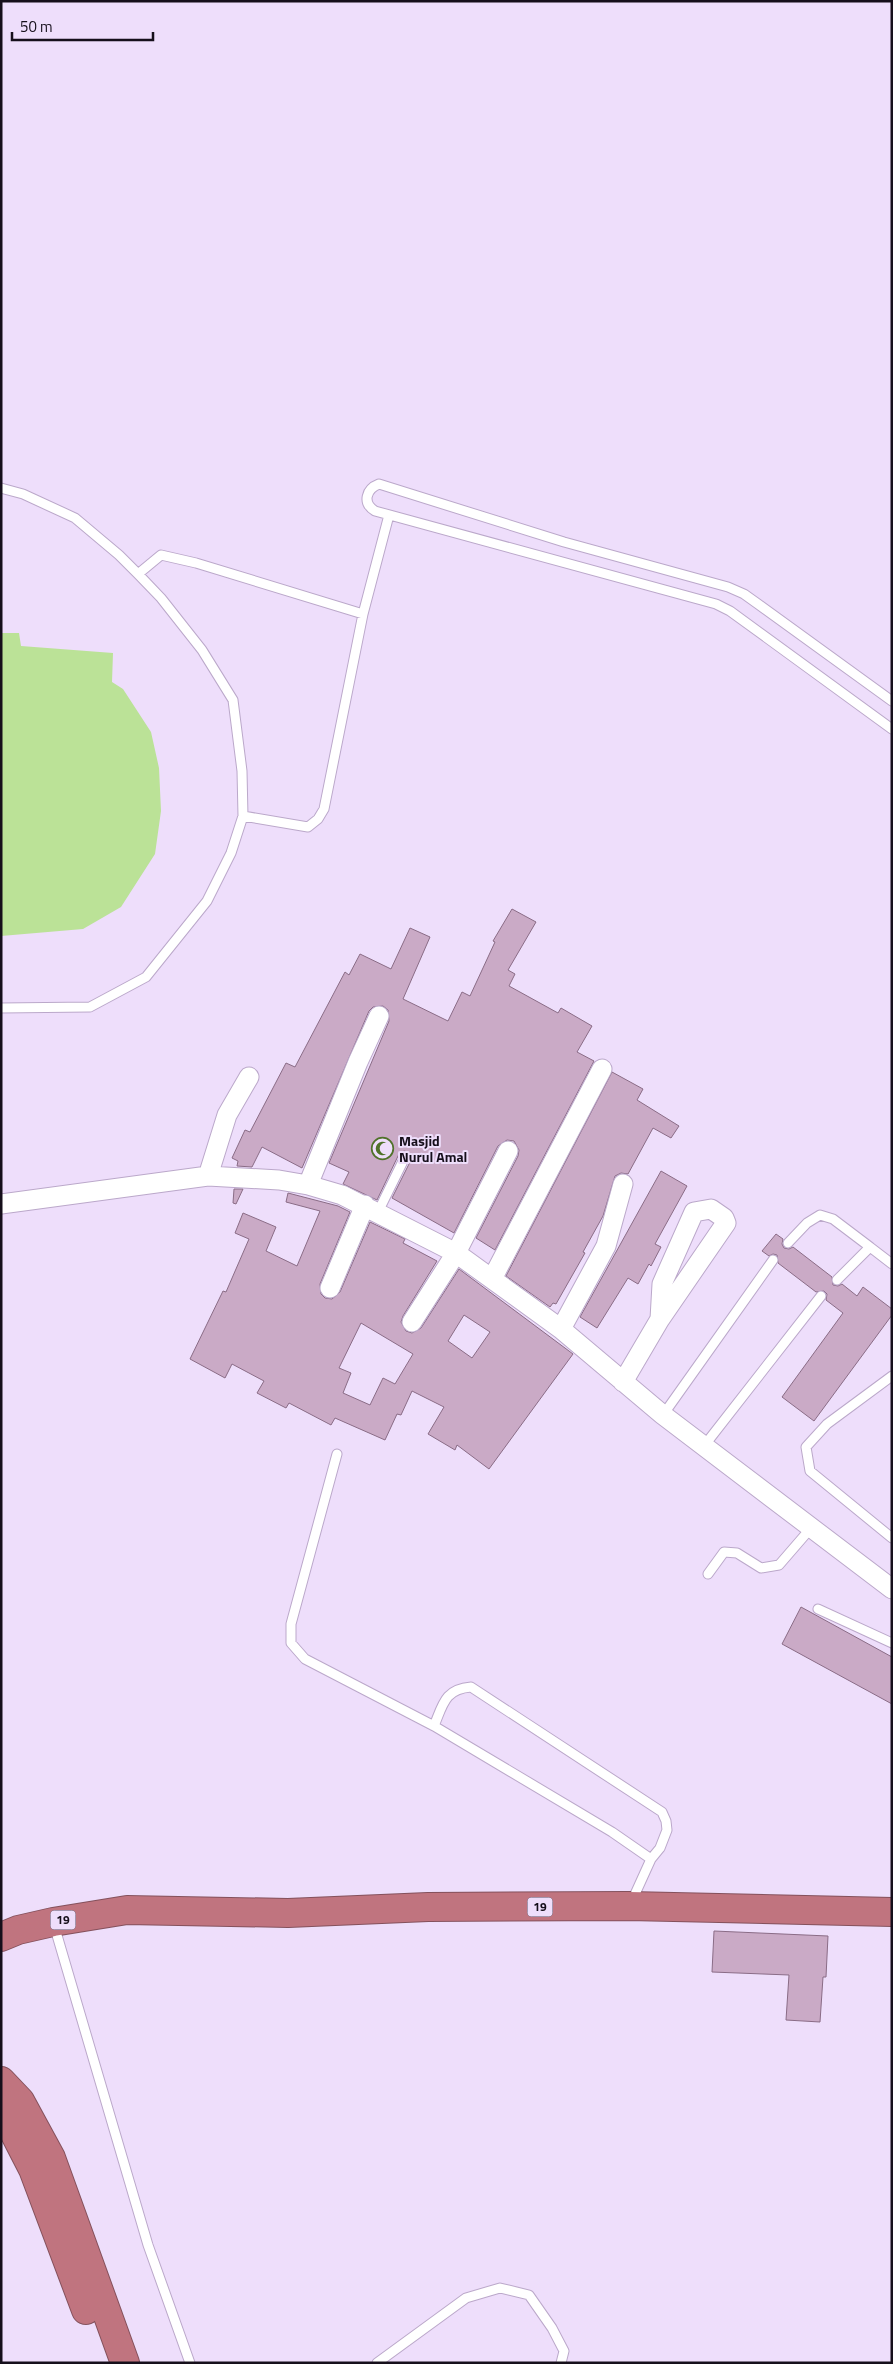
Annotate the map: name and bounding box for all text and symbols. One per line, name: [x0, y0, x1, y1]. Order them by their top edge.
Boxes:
scale bar: [12, 10, 154, 42]
text: 50 m: [20, 15, 53, 38]
place label: Masjid Nurul Amal: [399, 1130, 467, 1167]
mosque icon: Masjid Nurul Amal: [371, 1137, 395, 1161]
road number: 19: [528, 1898, 552, 1916]
road number: 19: [50, 1910, 76, 1930]

